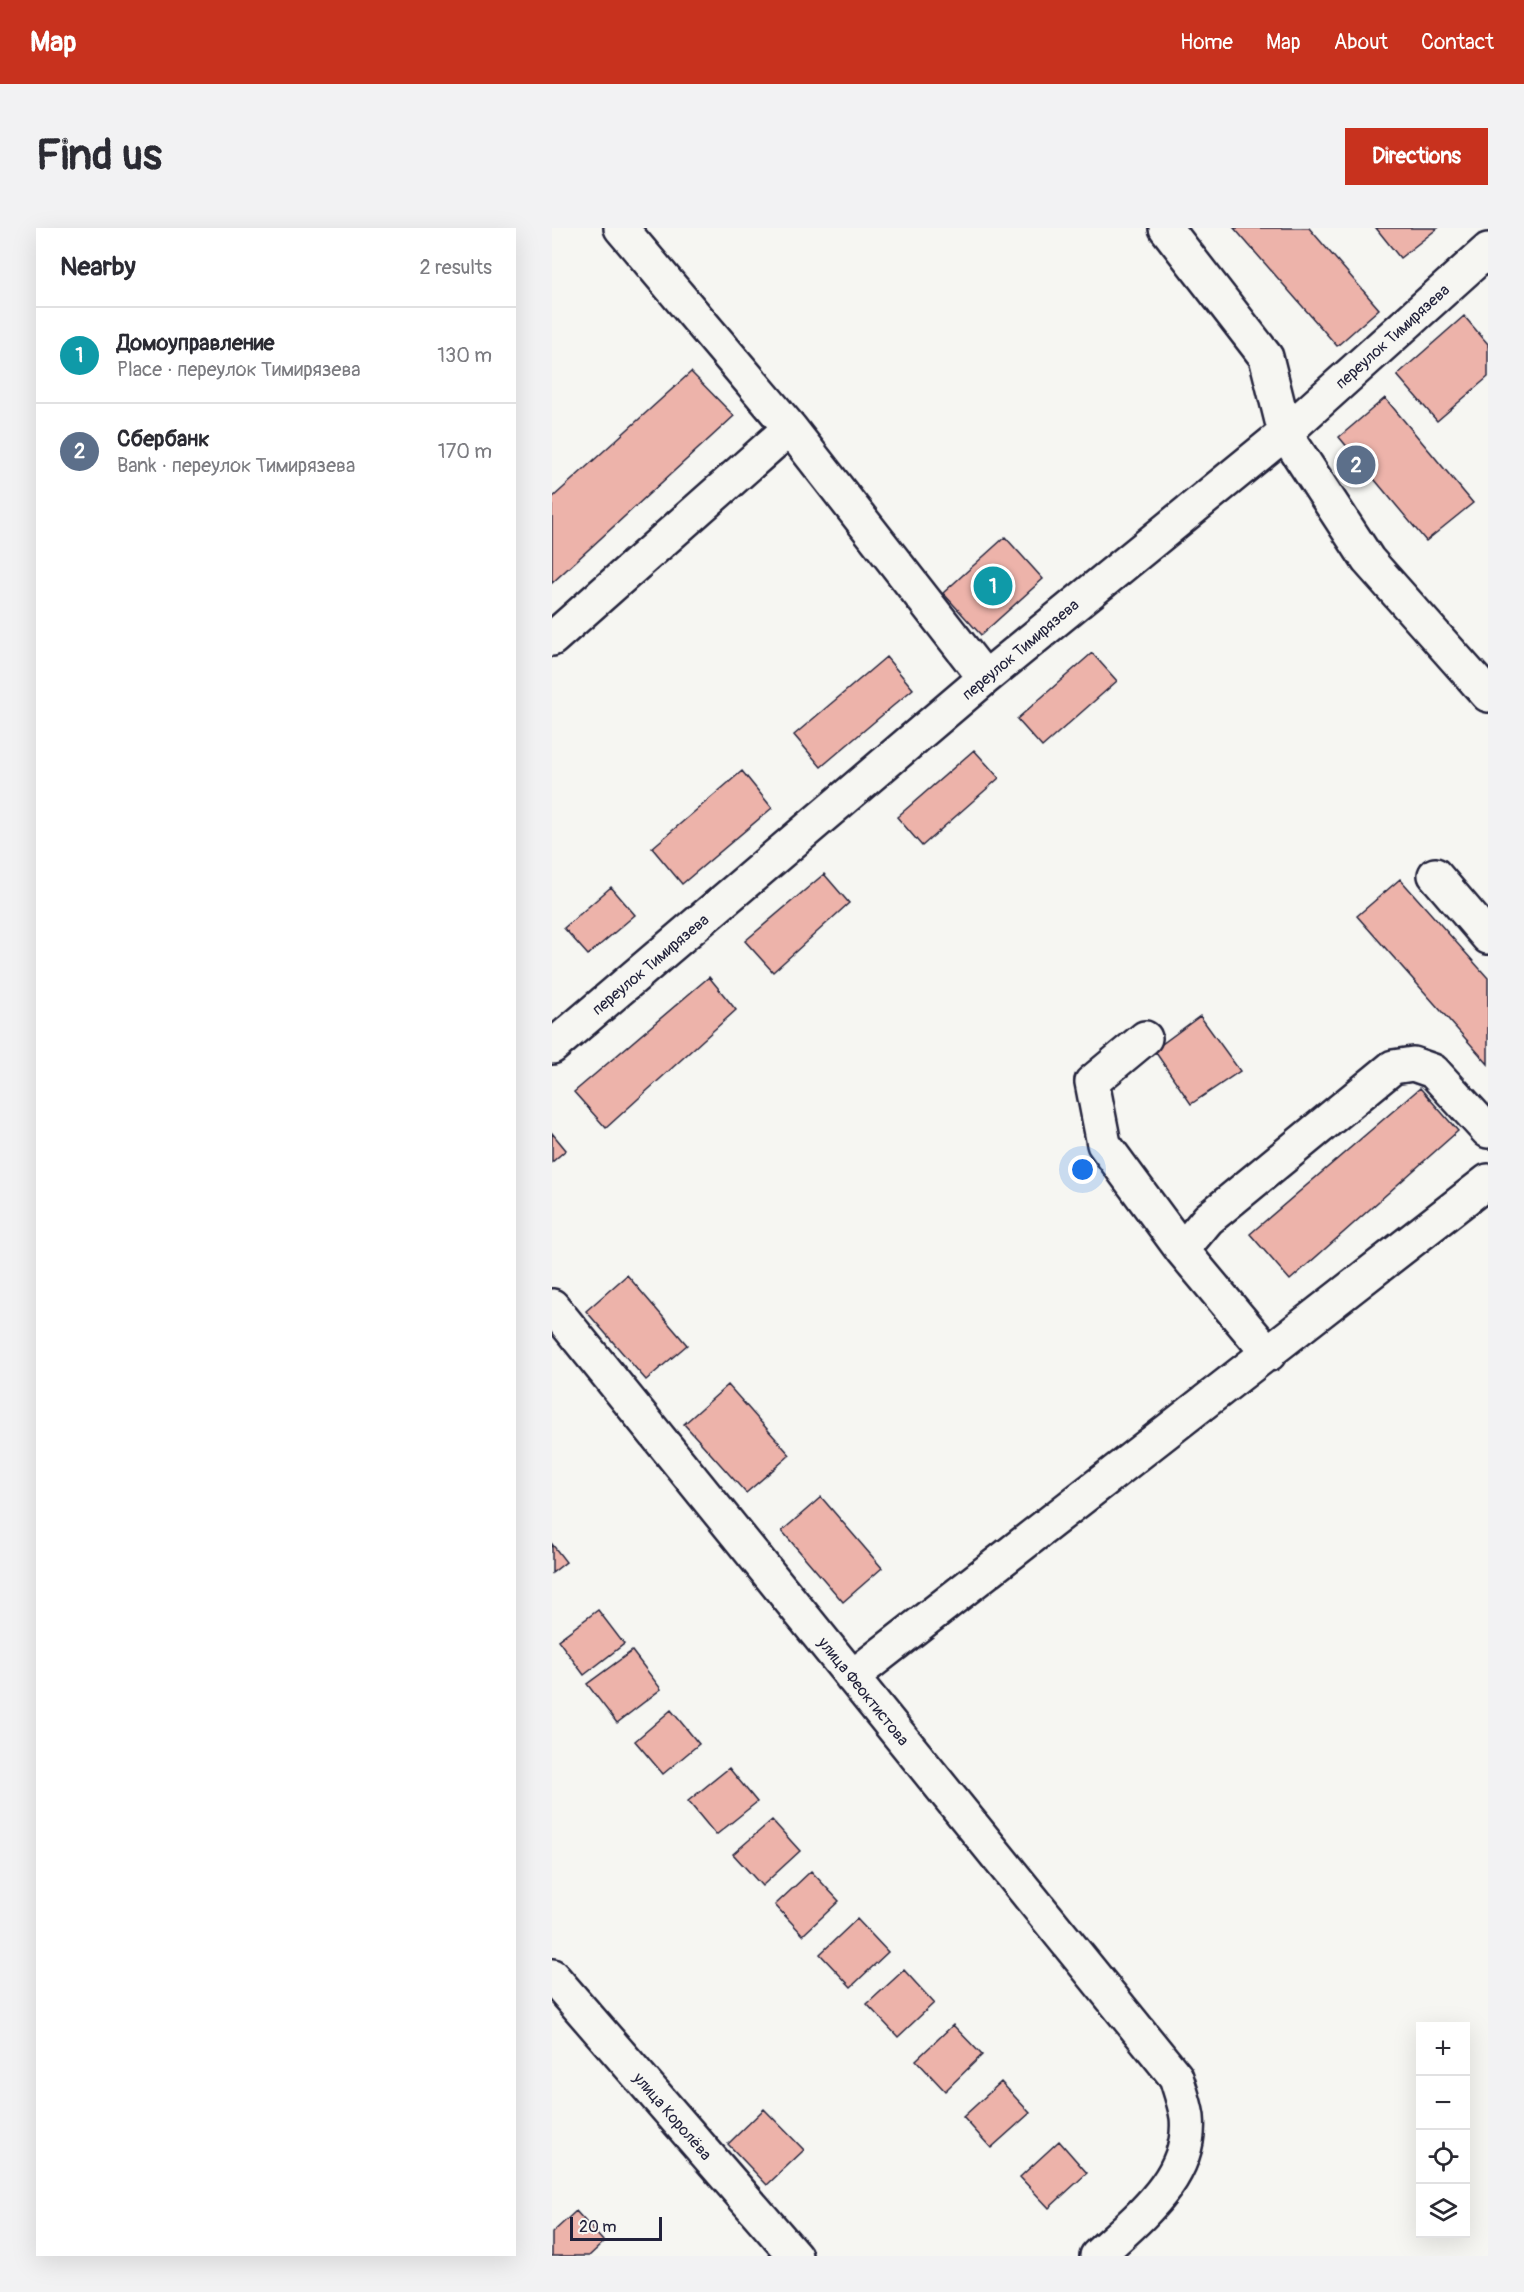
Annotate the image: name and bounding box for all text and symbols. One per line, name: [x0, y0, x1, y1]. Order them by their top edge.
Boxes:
text: Map: [30, 25, 76, 60]
text: Home: [1180, 29, 1233, 56]
text: Map: [1266, 29, 1301, 56]
text: About: [1334, 29, 1388, 56]
text: Contact: [1421, 29, 1494, 56]
button: Directions: [1345, 128, 1488, 185]
text: Find us: [36, 130, 162, 182]
text: Nearby: [60, 251, 136, 283]
text: 2 results: [420, 255, 492, 280]
street label: переулок Тимирязева: [1331, 280, 1454, 393]
text: Домоуправление: [117, 329, 274, 357]
text: 1: [76, 343, 83, 368]
text: 130 m: [437, 343, 492, 368]
text: Place · переулок Тимирязева: [117, 357, 361, 382]
text: Сбербанк: [117, 425, 210, 453]
text: 2: [74, 439, 85, 464]
text: 170 m: [438, 439, 492, 464]
pin: 2: [1336, 442, 1376, 488]
text: Bank · переулок Тимирязева: [117, 453, 355, 478]
pin: 1: [974, 564, 1012, 608]
street label: переулок Тимирязева: [958, 595, 1083, 705]
street label: переулок Тимирязева: [588, 910, 713, 1020]
your location: [1068, 1155, 1097, 1184]
street label: улица Феоктистова: [813, 1633, 913, 1750]
map controls: [1416, 2022, 1470, 2238]
button: +: [1416, 2022, 1470, 2076]
street label: улица Королёва: [628, 2068, 716, 2165]
button: −: [1416, 2076, 1470, 2130]
button: locate: [1416, 2130, 1470, 2184]
button: layers: [1416, 2184, 1470, 2238]
scale bar: [570, 2214, 662, 2242]
text: 20 m: [579, 2217, 617, 2237]

